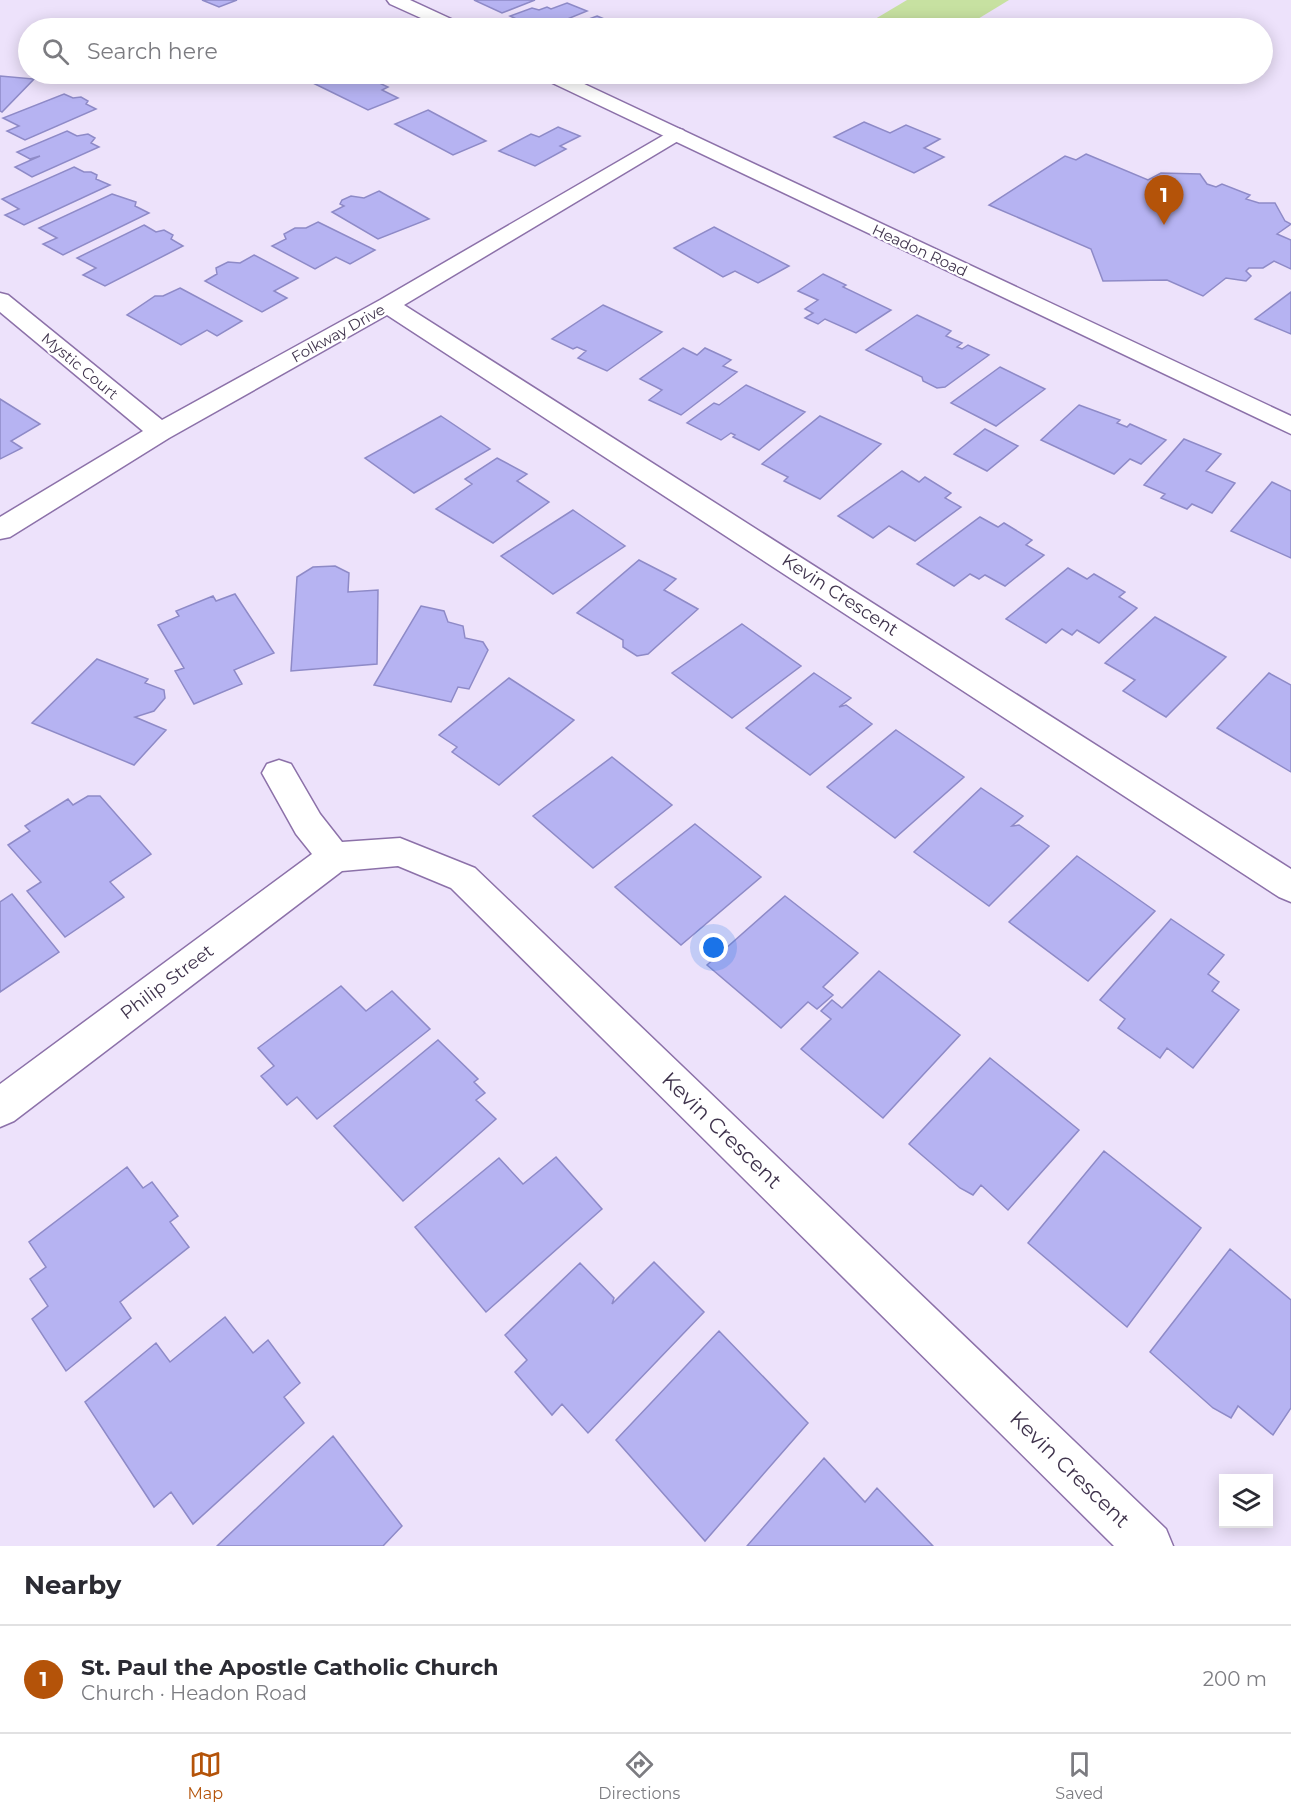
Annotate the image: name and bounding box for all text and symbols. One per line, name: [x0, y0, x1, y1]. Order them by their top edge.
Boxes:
search box: [18, 18, 1273, 84]
icon: search: [39, 35, 72, 68]
text: Search here: [87, 38, 218, 65]
pin: 1: [1144, 176, 1184, 225]
street label: Headon Road: [869, 220, 971, 280]
street label: Folkway Drive: [288, 299, 388, 367]
street label: Mystic Court: [38, 328, 122, 404]
street label: Kevin Crescent: [778, 549, 902, 641]
your location: [699, 933, 728, 962]
street label: Philip Street: [116, 940, 218, 1024]
street label: Kevin Crescent: [657, 1067, 787, 1193]
street label: Kevin Crescent: [1005, 1406, 1135, 1532]
map controls: [1219, 1474, 1273, 1528]
button: layers: [1219, 1474, 1273, 1528]
text: Nearby: [24, 1569, 121, 1601]
text: St. Paul the Apostle Catholic Church: [81, 1654, 498, 1681]
text: 1: [40, 1667, 47, 1691]
text: 200 m: [1203, 1667, 1267, 1691]
text: Church · Headon Road: [81, 1681, 307, 1705]
tab: Map: [188, 1748, 223, 1803]
tab: Directions: [598, 1748, 680, 1803]
tab: Saved: [1055, 1748, 1103, 1803]

